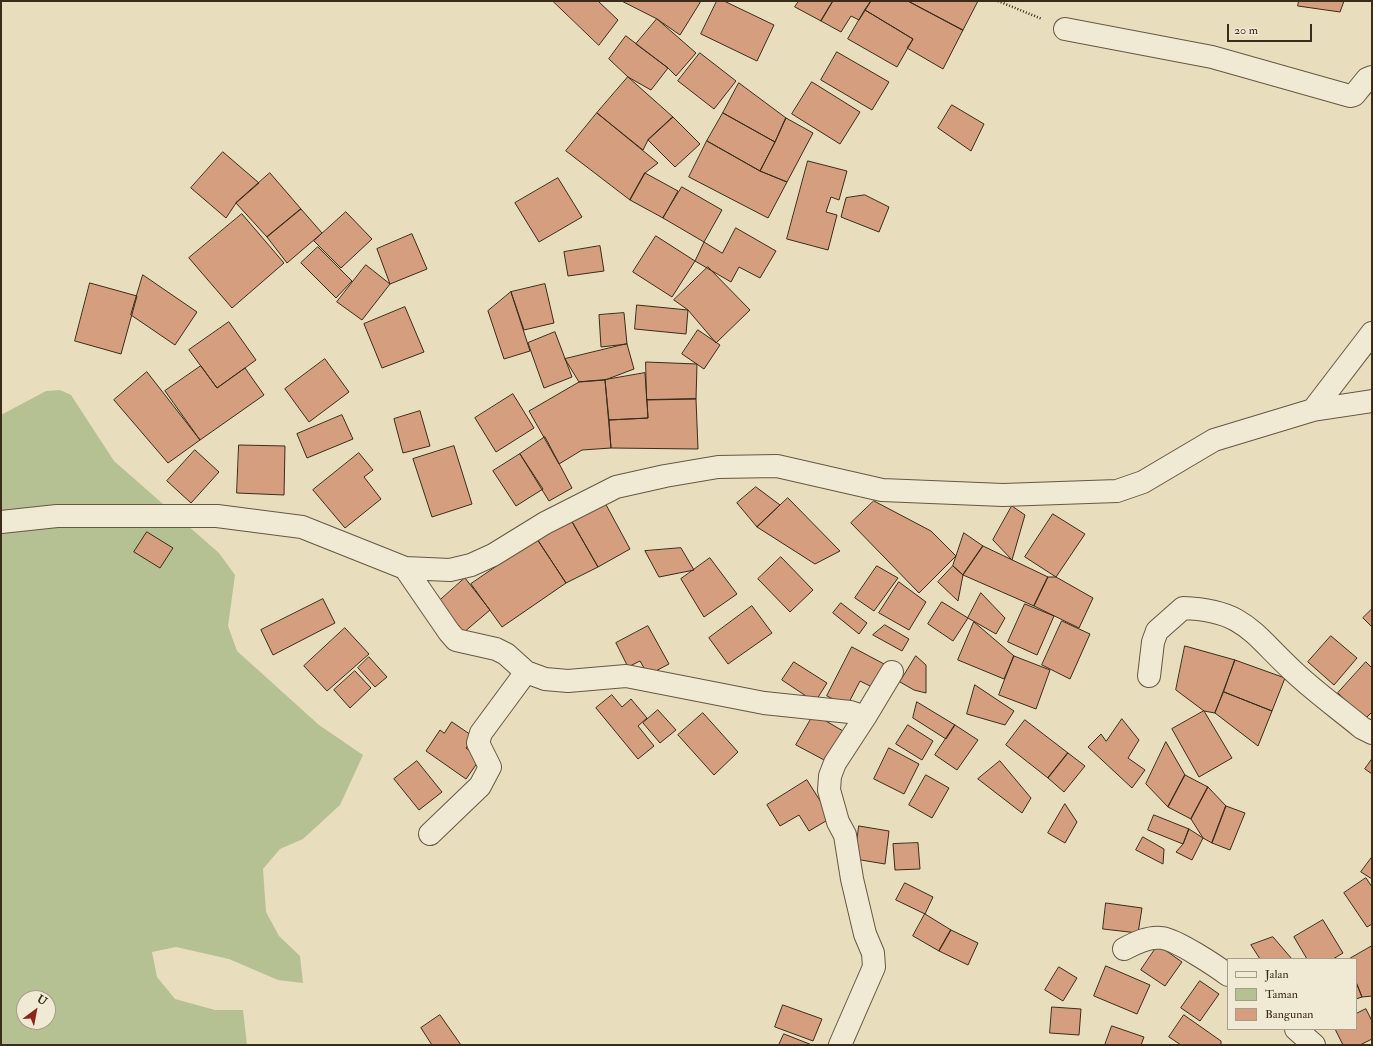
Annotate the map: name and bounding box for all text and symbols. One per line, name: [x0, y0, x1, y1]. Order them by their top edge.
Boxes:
scale bar: [1229, 16, 1314, 42]
text: 20 m: [1234, 23, 1258, 38]
legend: [1227, 958, 1357, 1030]
text: Jalan: [1265, 967, 1289, 982]
text: Taman: [1265, 987, 1298, 1002]
north arrow: [16, 990, 56, 1030]
text: U: [35, 992, 49, 1008]
text: Bangunan: [1265, 1007, 1314, 1022]

